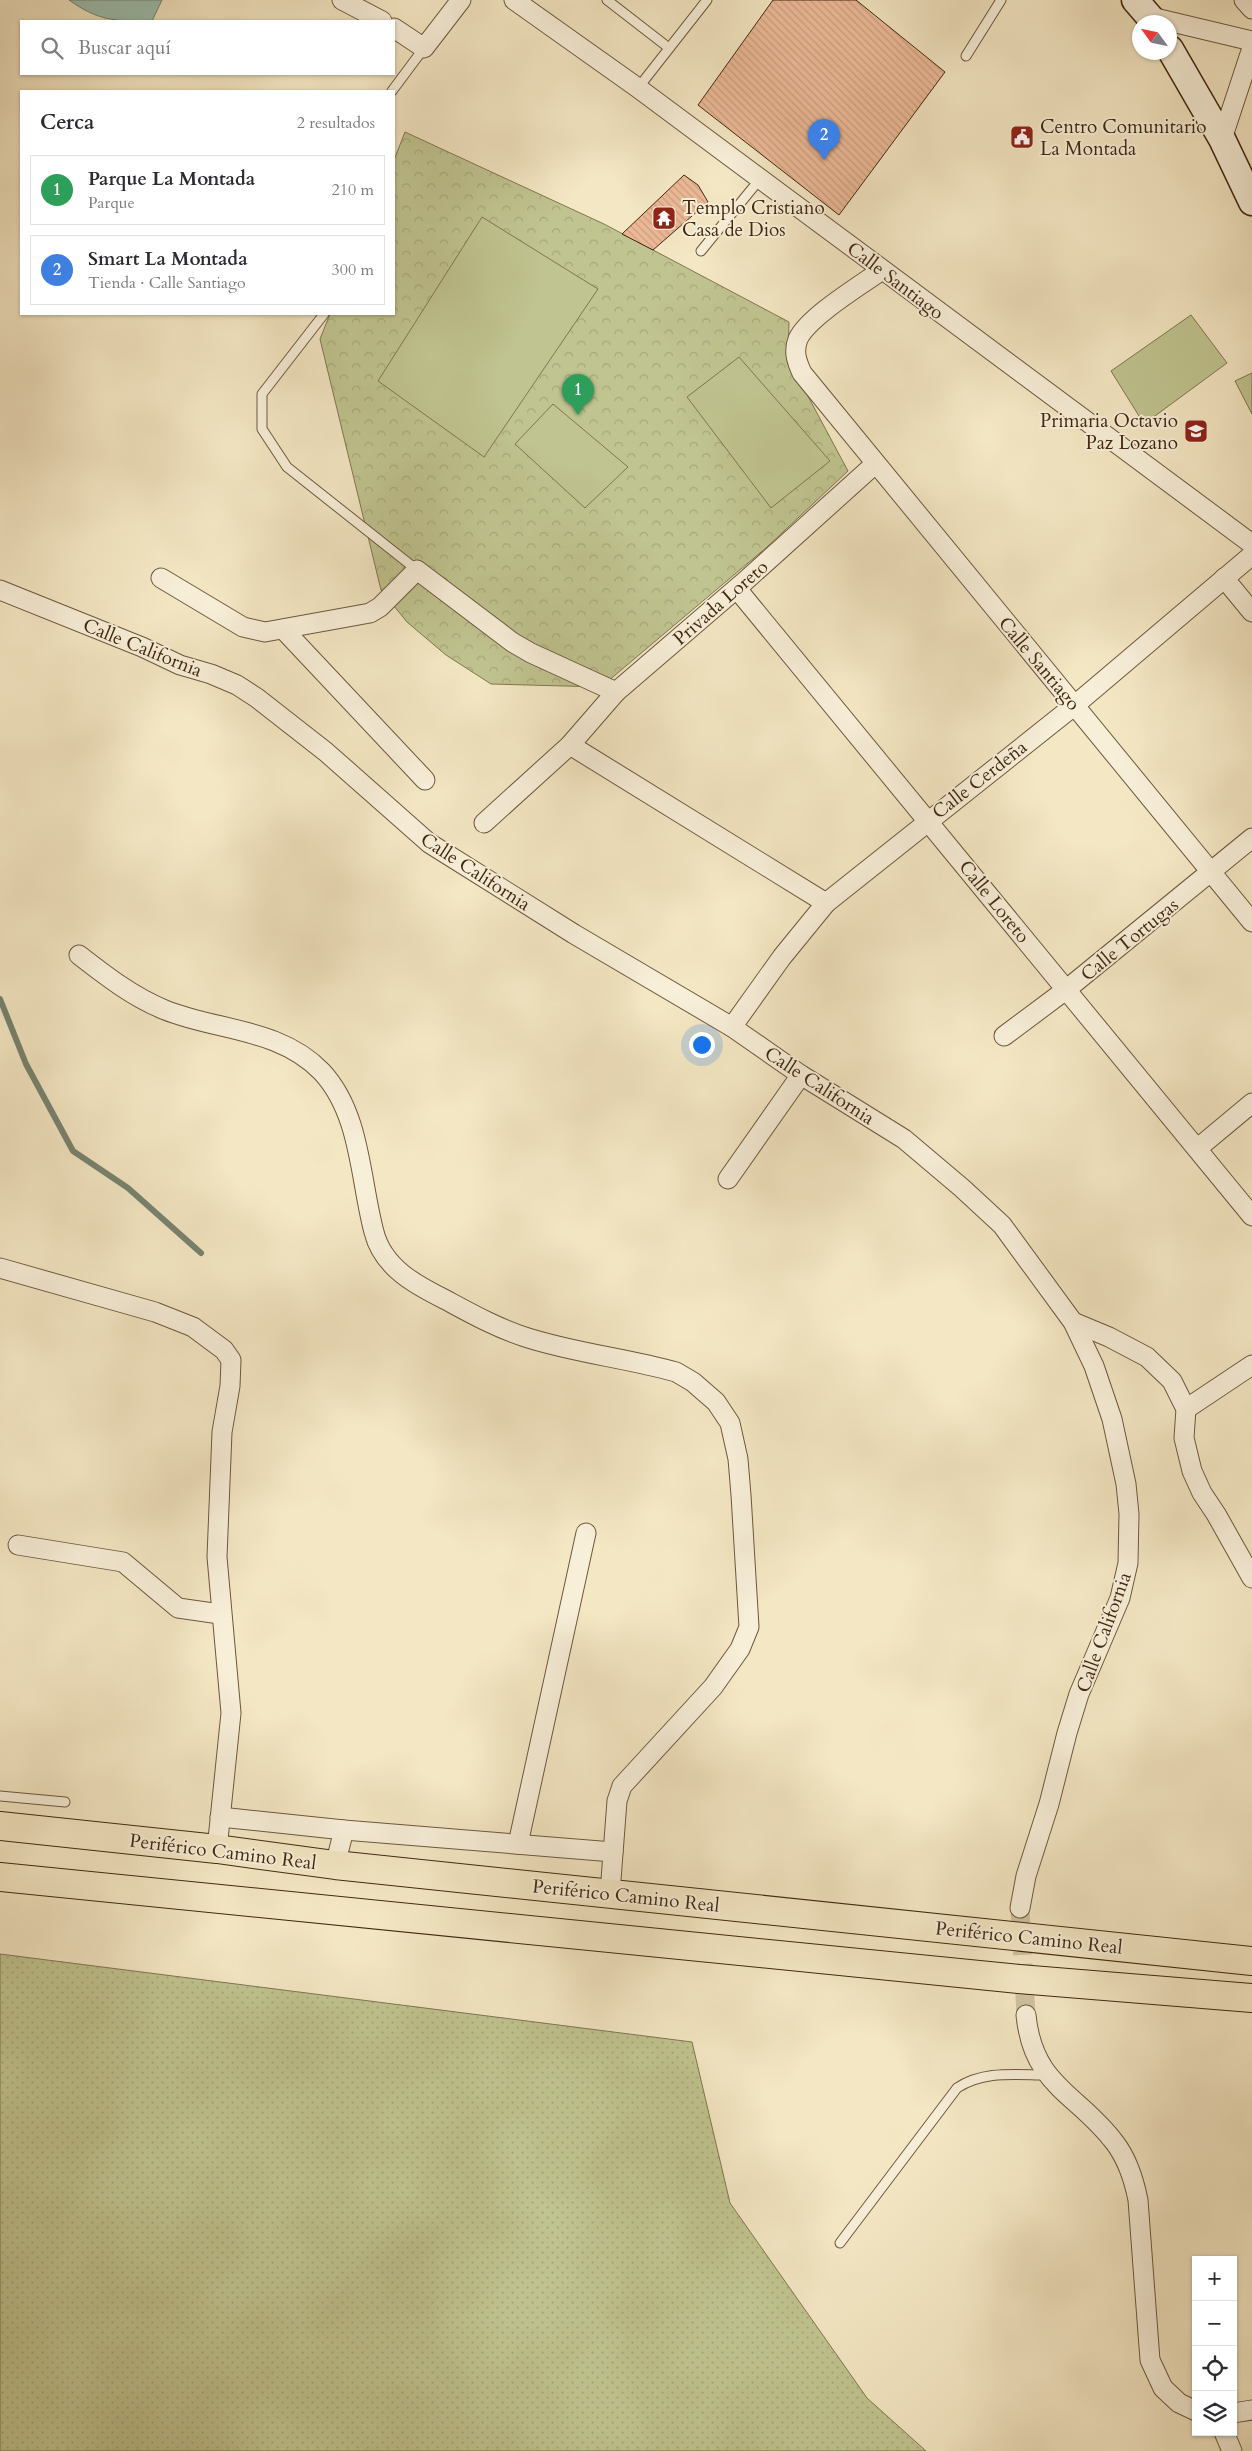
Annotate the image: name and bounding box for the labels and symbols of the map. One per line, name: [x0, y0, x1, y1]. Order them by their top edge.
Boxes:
north arrow: [1132, 15, 1177, 60]
place label: Centro Comunitario La Montada: [1040, 114, 1206, 162]
pin: 2: [808, 119, 840, 160]
public building icon: Centro Comunitario La Montada: [1009, 124, 1035, 150]
place label: Templo Cristiano Casa de Dios: [682, 195, 825, 243]
temple icon: Templo Cristiano Casa de Dios: [651, 205, 677, 231]
street label: Calle Santiago: [842, 236, 949, 326]
pin: 1: [562, 374, 594, 415]
place label: Primaria Octavio Paz Lozano: [1040, 408, 1178, 456]
school or university icon: Primaria Octavio Paz Lozano: [1183, 418, 1209, 444]
street label: Privada Loreto: [667, 554, 774, 651]
street label: Calle Santiago: [992, 611, 1086, 716]
street label: Calle California: [79, 612, 206, 684]
street label: Calle Cerdeña: [927, 734, 1033, 825]
street label: Calle California: [415, 827, 536, 917]
street label: Calle Loreto: [953, 855, 1036, 949]
street label: Calle Tortugas: [1075, 892, 1184, 987]
your location: [689, 1032, 715, 1058]
street label: Calle California: [759, 1041, 880, 1131]
street label: Calle California: [1070, 1569, 1138, 1696]
street label: Periférico Camino Real: [128, 1828, 318, 1876]
street label: Periférico Camino Real: [531, 1873, 721, 1919]
street label: Periférico Camino Real: [934, 1915, 1124, 1961]

